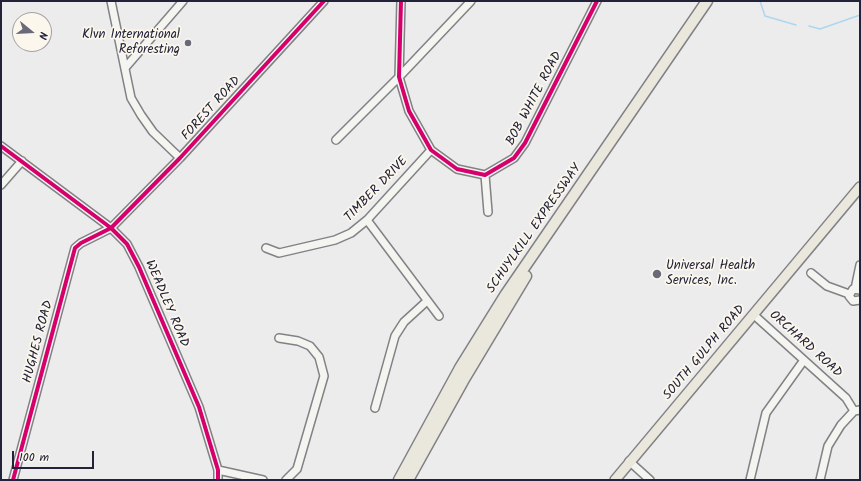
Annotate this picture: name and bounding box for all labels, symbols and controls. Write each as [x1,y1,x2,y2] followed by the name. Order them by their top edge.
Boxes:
[12,12,52,52] north arrow
[82,28,180,59] place label: Klvn International Reforesting
[33,29,52,41] text: N
[183,38,193,48] marker: Klvn International Reforesting
[504,49,566,149] street label: BOB WHITE ROAD
[179,74,245,144] street label: FOREST ROAD
[342,154,412,226] street label: TIMBER DRIVE
[484,161,586,297] street label: SCHUYLKILL EXPRESSWAY
[141,258,191,350] street label: WEADLEY ROAD
[666,259,755,290] place label: Universal Health Services, Inc.
[651,268,663,280] marker: Universal Health Services, Inc.
[21,299,57,385] street label: HUGHES ROAD
[661,302,749,404] street label: SOUTH GULPH ROAD
[765,308,845,382] street label: ORCHARD ROAD
[14,443,96,469] scale bar
[19,448,49,467] text: 100 m

